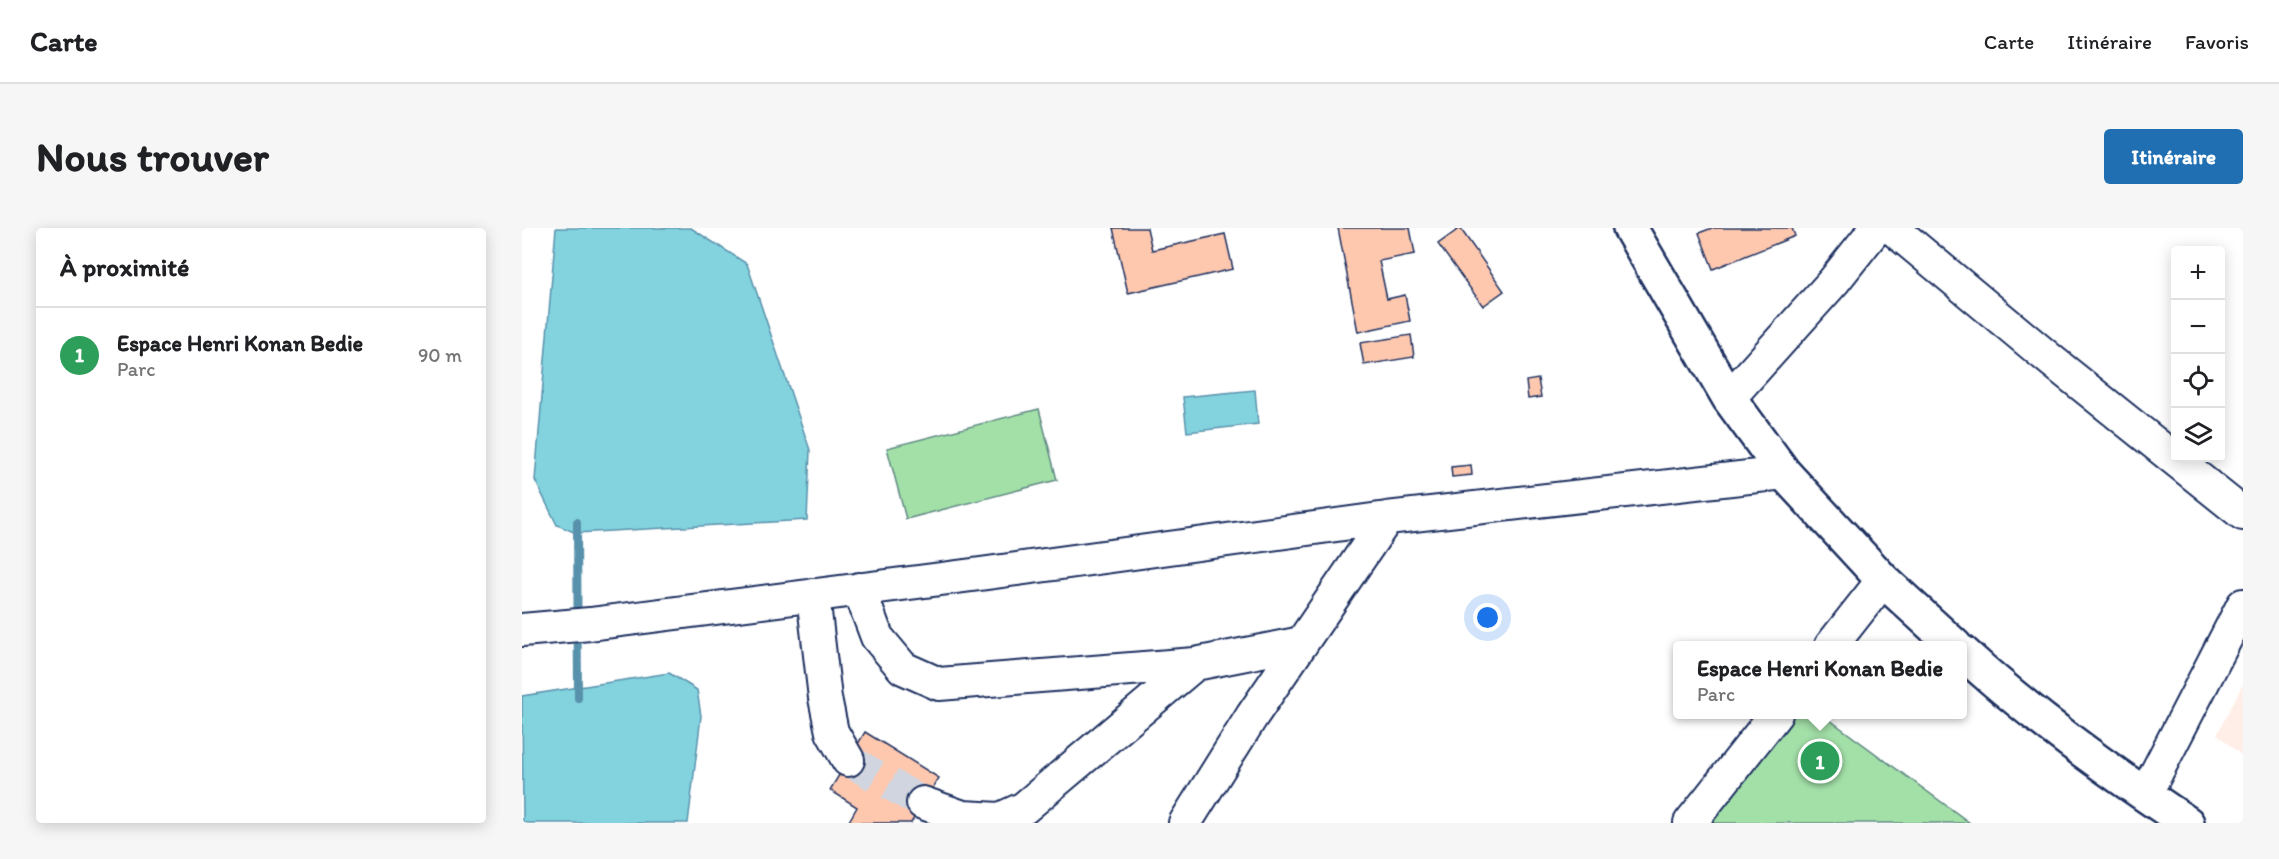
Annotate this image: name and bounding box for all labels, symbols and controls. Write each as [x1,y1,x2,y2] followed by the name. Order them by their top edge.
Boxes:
[30,24,97,58] text: Carte
[1984,29,2034,54] text: Carte
[2067,29,2152,54] text: Itinéraire
[2185,29,2249,54] text: Favoris
[2104,129,2243,184] button: Itinéraire
[36,131,269,182] text: Nous trouver
[2171,246,2225,462] map controls
[2171,246,2225,300] button: +
[60,251,189,283] text: À proximité
[2171,300,2225,354] button: −
[117,330,363,357] text: Espace Henri Konan Bedie
[75,343,84,367] text: 1
[418,343,462,367] text: 90 m
[2171,354,2225,408] button: locate
[117,357,155,381] text: Parc
[2171,408,2225,462] button: layers
[1473,603,1502,632] your location
[1673,641,1967,719] popup
[1697,655,1943,682] text: Espace Henri Konan Bedie
[1697,682,1735,706] text: Parc
[1800,738,1840,784] pin: 1

